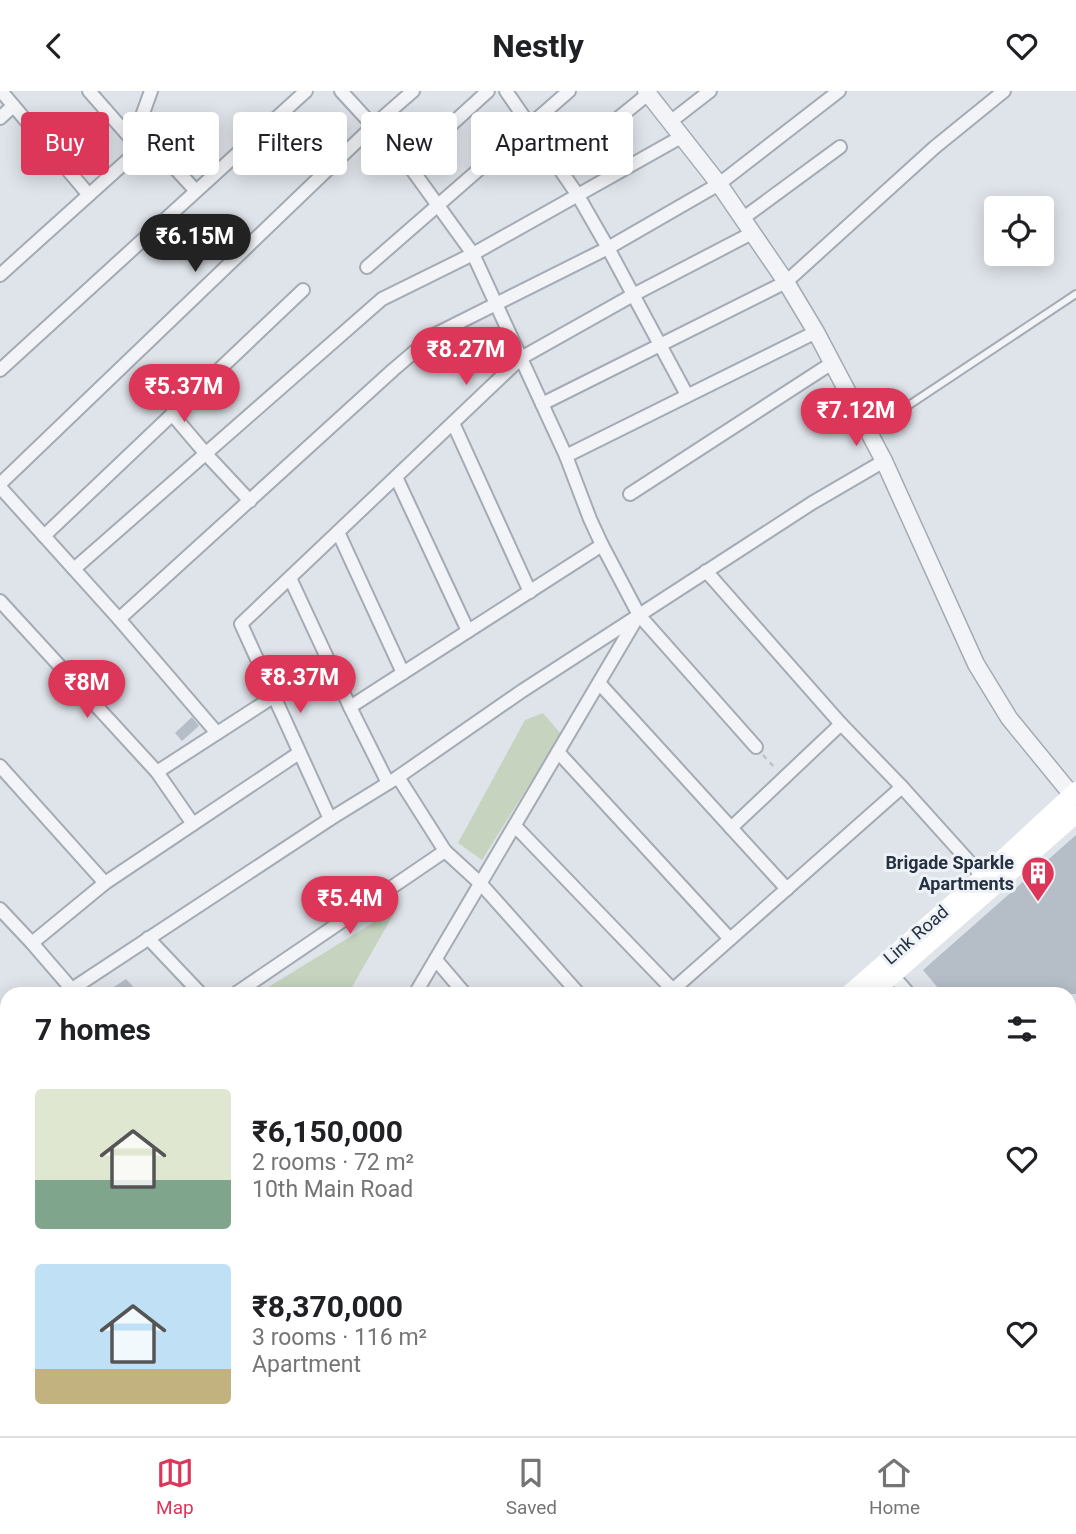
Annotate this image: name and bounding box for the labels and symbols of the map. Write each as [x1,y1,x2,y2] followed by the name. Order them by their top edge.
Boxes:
[138,215,252,274] pin: ₹6.15M
[409,327,523,387] pin: ₹8.27M
[127,365,241,424] pin: ₹5.37M
[799,389,913,448] pin: ₹7.12M
[243,655,357,715] pin: ₹8.37M
[53,661,121,720] pin: ₹8M
[885,852,1014,894] place label: Brigade Sparkle Apartments
[1019,854,1057,903] building icon: Brigade Sparkle Apartments
[301,877,399,936] pin: ₹5.4M
[879,901,952,968] street label: Link Road

